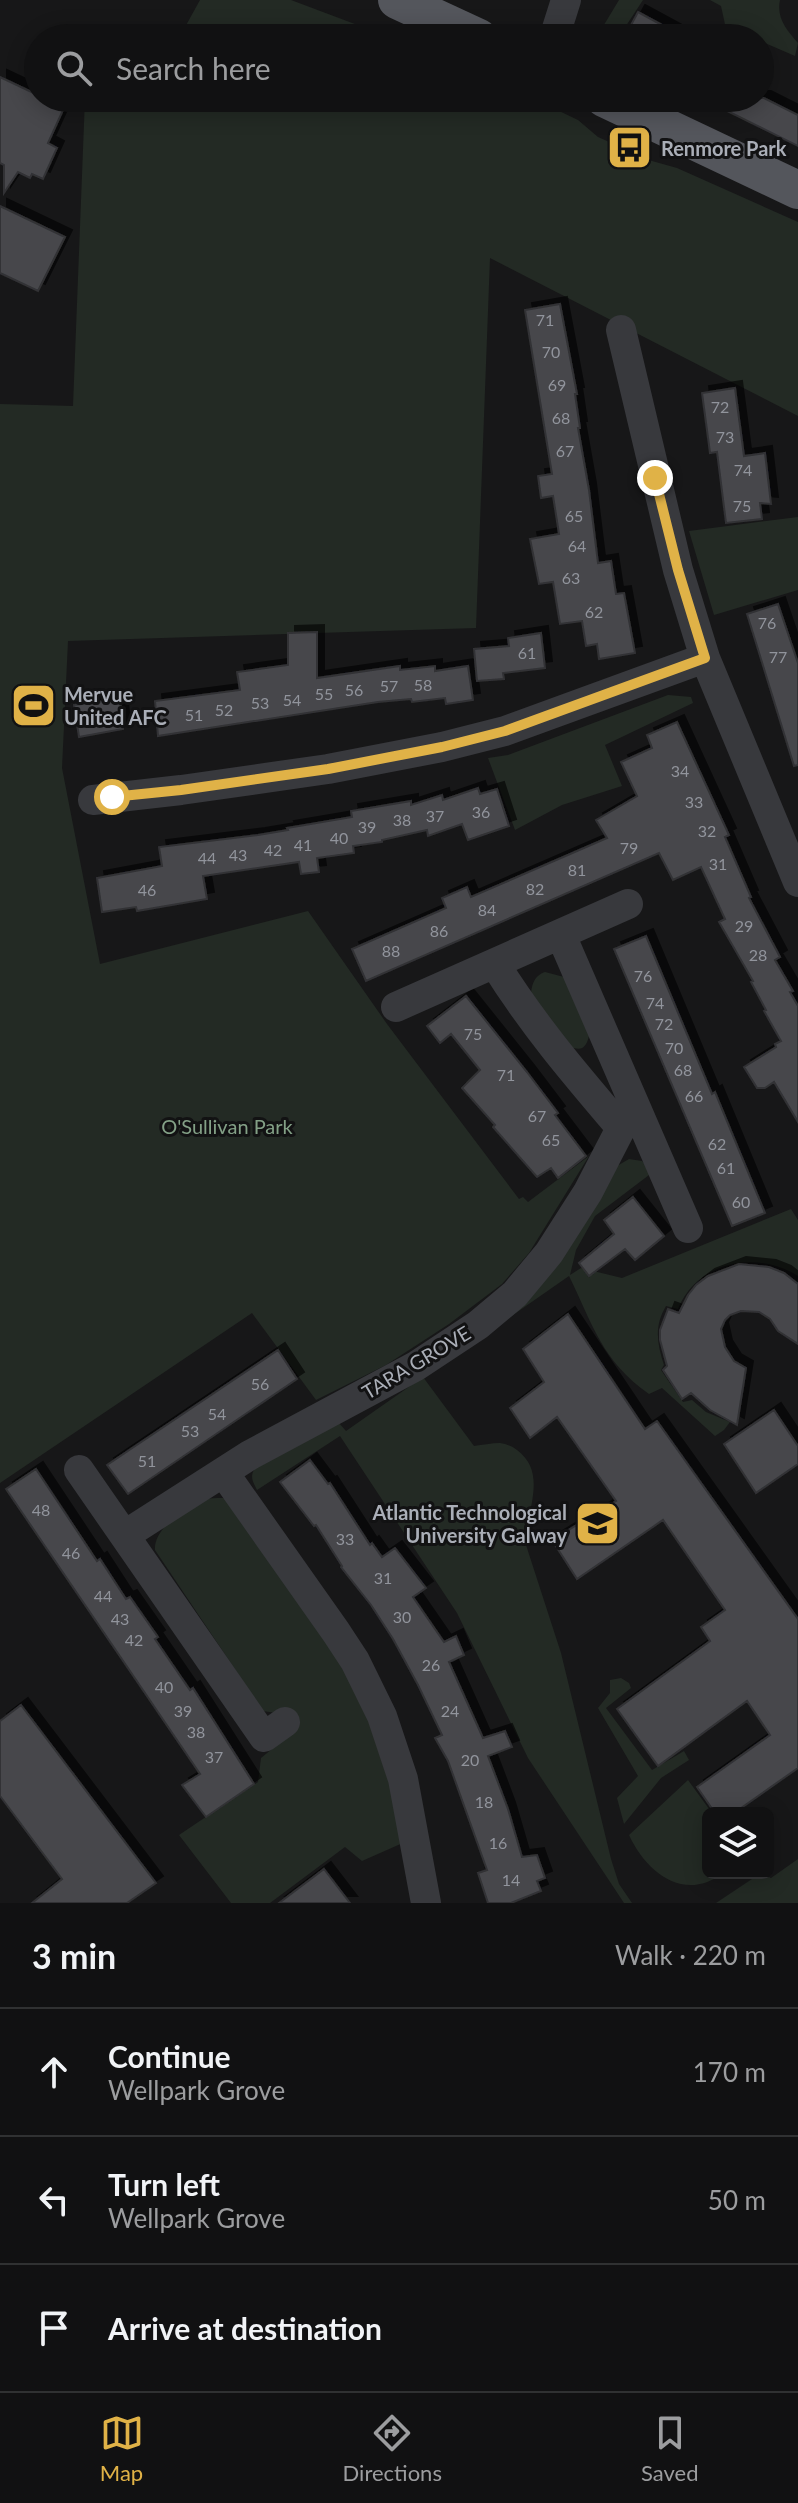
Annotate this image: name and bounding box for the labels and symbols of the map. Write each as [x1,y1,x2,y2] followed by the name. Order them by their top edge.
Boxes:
[606,124,654,172] bus stop icon: Renmore Park
[661,136,787,160] place label: Renmore Park
[536,310,554,329] house number: 71
[542,342,560,361] house number: 70
[548,375,566,394] house number: 69
[711,397,729,416] house number: 72
[552,408,570,427] house number: 68
[716,427,734,446] house number: 73
[556,441,574,460] house number: 67
[637,460,673,496] route end
[734,460,752,479] house number: 74
[733,496,751,515] house number: 75
[565,506,583,525] house number: 65
[568,536,586,555] house number: 64
[562,568,580,587] house number: 63
[585,602,603,621] house number: 62
[758,613,776,632] house number: 76
[518,643,536,662] house number: 61
[769,647,787,666] house number: 77
[414,675,432,694] house number: 58
[380,676,398,695] house number: 57
[345,680,363,699] house number: 56
[9,681,57,729] sports icon: Mervue United AFC
[64,682,167,729] place label: Mervue United AFC
[315,684,333,703] house number: 55
[283,690,301,709] house number: 54
[251,693,269,712] house number: 53
[215,700,233,719] house number: 52
[185,705,203,724] house number: 51
[671,761,689,780] house number: 34
[94,779,130,815] route start
[685,792,703,811] house number: 33
[472,802,490,821] house number: 36
[426,806,444,825] house number: 37
[393,810,411,829] house number: 38
[358,817,376,836] house number: 39
[698,821,716,840] house number: 32
[330,828,348,847] house number: 40
[294,835,312,854] house number: 41
[620,838,638,857] house number: 79
[264,840,282,859] house number: 42
[229,845,247,864] house number: 43
[198,848,216,867] house number: 44
[709,854,727,873] house number: 31
[568,860,586,879] house number: 81
[526,879,544,898] house number: 82
[138,880,156,899] house number: 46
[478,900,496,919] house number: 84
[735,916,753,935] house number: 29
[430,921,448,940] house number: 86
[382,941,400,960] house number: 88
[749,945,767,964] house number: 28
[634,966,652,985] house number: 76
[646,993,664,1012] house number: 74
[655,1014,673,1033] house number: 72
[464,1024,482,1043] house number: 75
[665,1038,683,1057] house number: 70
[674,1060,692,1079] house number: 68
[497,1065,515,1084] house number: 71
[685,1086,703,1105] house number: 66
[528,1106,546,1125] house number: 67
[161,1114,294,1138] park label: O'Sullivan Park
[542,1130,560,1149] house number: 65
[708,1134,726,1153] house number: 62
[717,1158,735,1177] house number: 61
[732,1192,750,1211] house number: 60
[357,1320,475,1404] street label: TARA GROVE
[251,1374,269,1393] house number: 56
[208,1404,226,1423] house number: 54
[181,1421,199,1440] house number: 53
[138,1451,156,1470] house number: 51
[32,1500,50,1519] house number: 48
[372,1500,567,1547] place label: Atlantic Technological University Galway
[574,1500,622,1548] school or university icon: Atlantic Technological University Galway
[336,1529,354,1548] house number: 33
[62,1543,80,1562] house number: 46
[374,1568,392,1587] house number: 31
[94,1586,112,1605] house number: 44
[393,1607,411,1626] house number: 30
[111,1609,129,1628] house number: 43
[125,1630,143,1649] house number: 42
[422,1655,440,1674] house number: 26
[155,1677,173,1696] house number: 40
[174,1701,192,1720] house number: 39
[441,1701,459,1720] house number: 24
[187,1722,205,1741] house number: 38
[205,1747,223,1766] house number: 37
[461,1750,479,1769] house number: 20
[475,1792,493,1811] house number: 18
[489,1833,507,1852] house number: 16
[502,1870,520,1889] house number: 14

